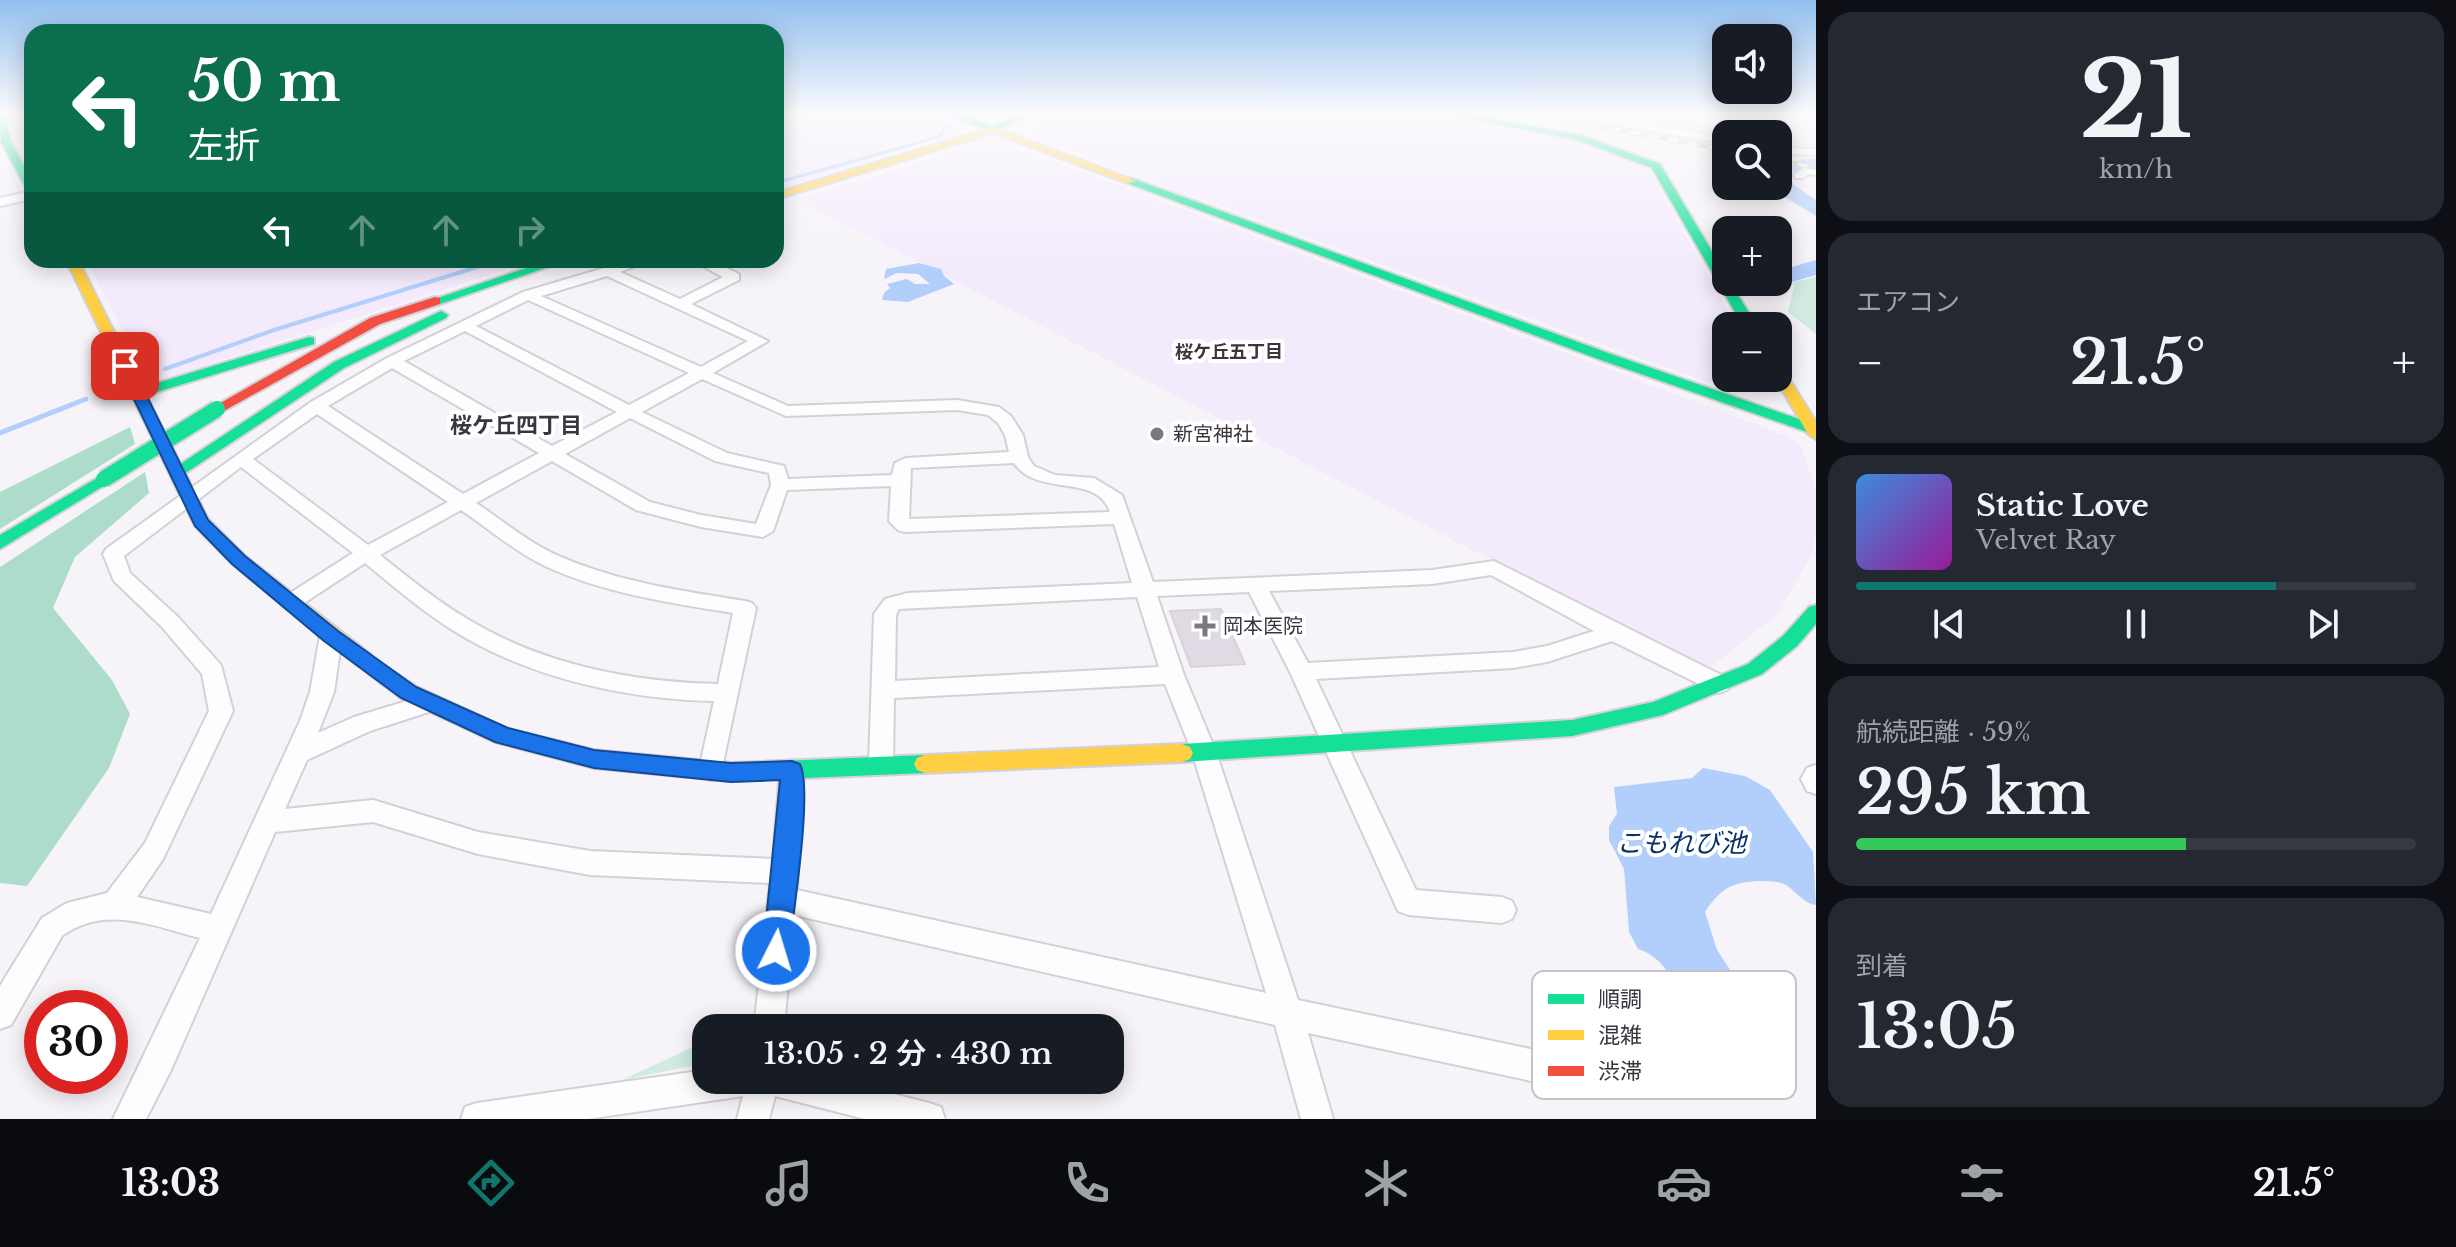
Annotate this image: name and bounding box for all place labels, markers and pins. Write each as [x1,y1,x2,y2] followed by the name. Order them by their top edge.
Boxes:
[91,332,159,400] pin
[1173,422,1253,446] place label: 新宮神社
[1148,425,1166,443] marker: 新宮神社
[1223,614,1303,638] place label: 岡本医院
[1194,615,1216,637] marker: 岡本医院

